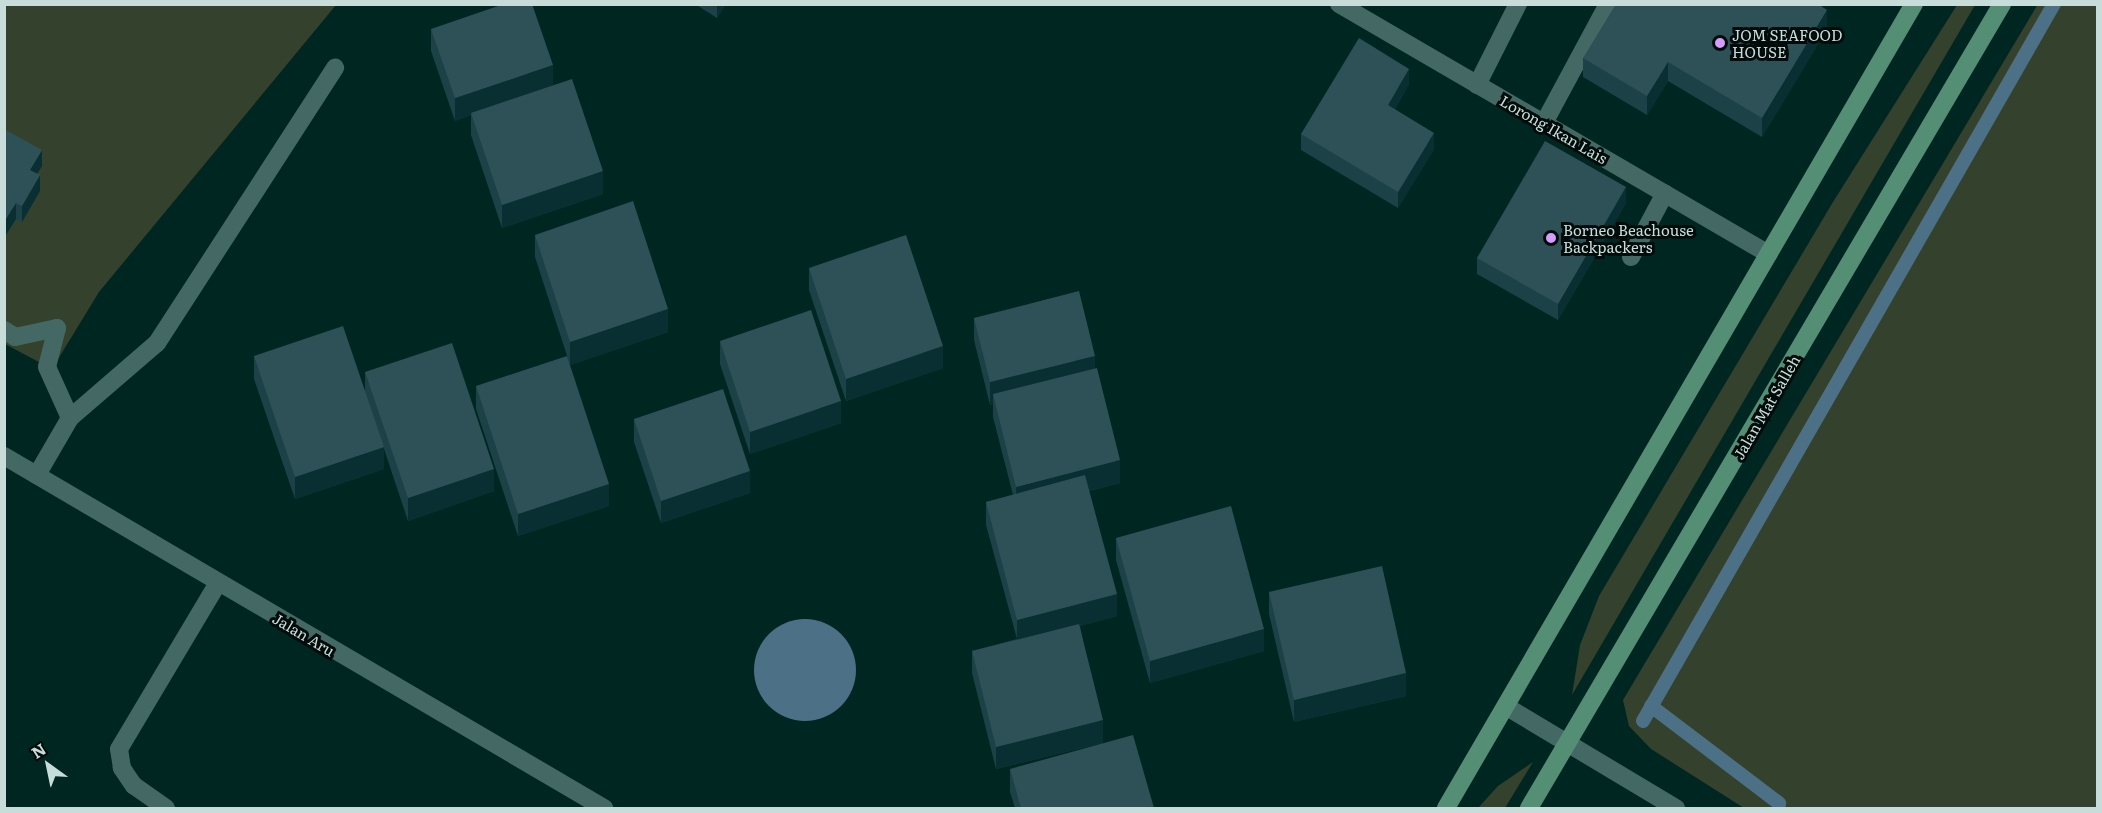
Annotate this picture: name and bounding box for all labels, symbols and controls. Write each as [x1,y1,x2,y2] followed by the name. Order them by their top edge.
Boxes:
[1732,25,1842,60] place label: JOM SEAFOOD HOUSE
[1713,36,1727,50] marker: JOM SEAFOOD HOUSE
[1497,91,1611,167] street label: Lorong Ikan Lais
[1563,220,1694,255] place label: Borneo Beachouse Backpackers
[1544,231,1558,245] marker: Borneo Beachouse Backpackers
[1729,352,1803,462] street label: Jalan Mat Salleh
[270,609,338,659] street label: Jalan Aru
[18,735,78,795] north arrow
[26,736,50,764] text: N

